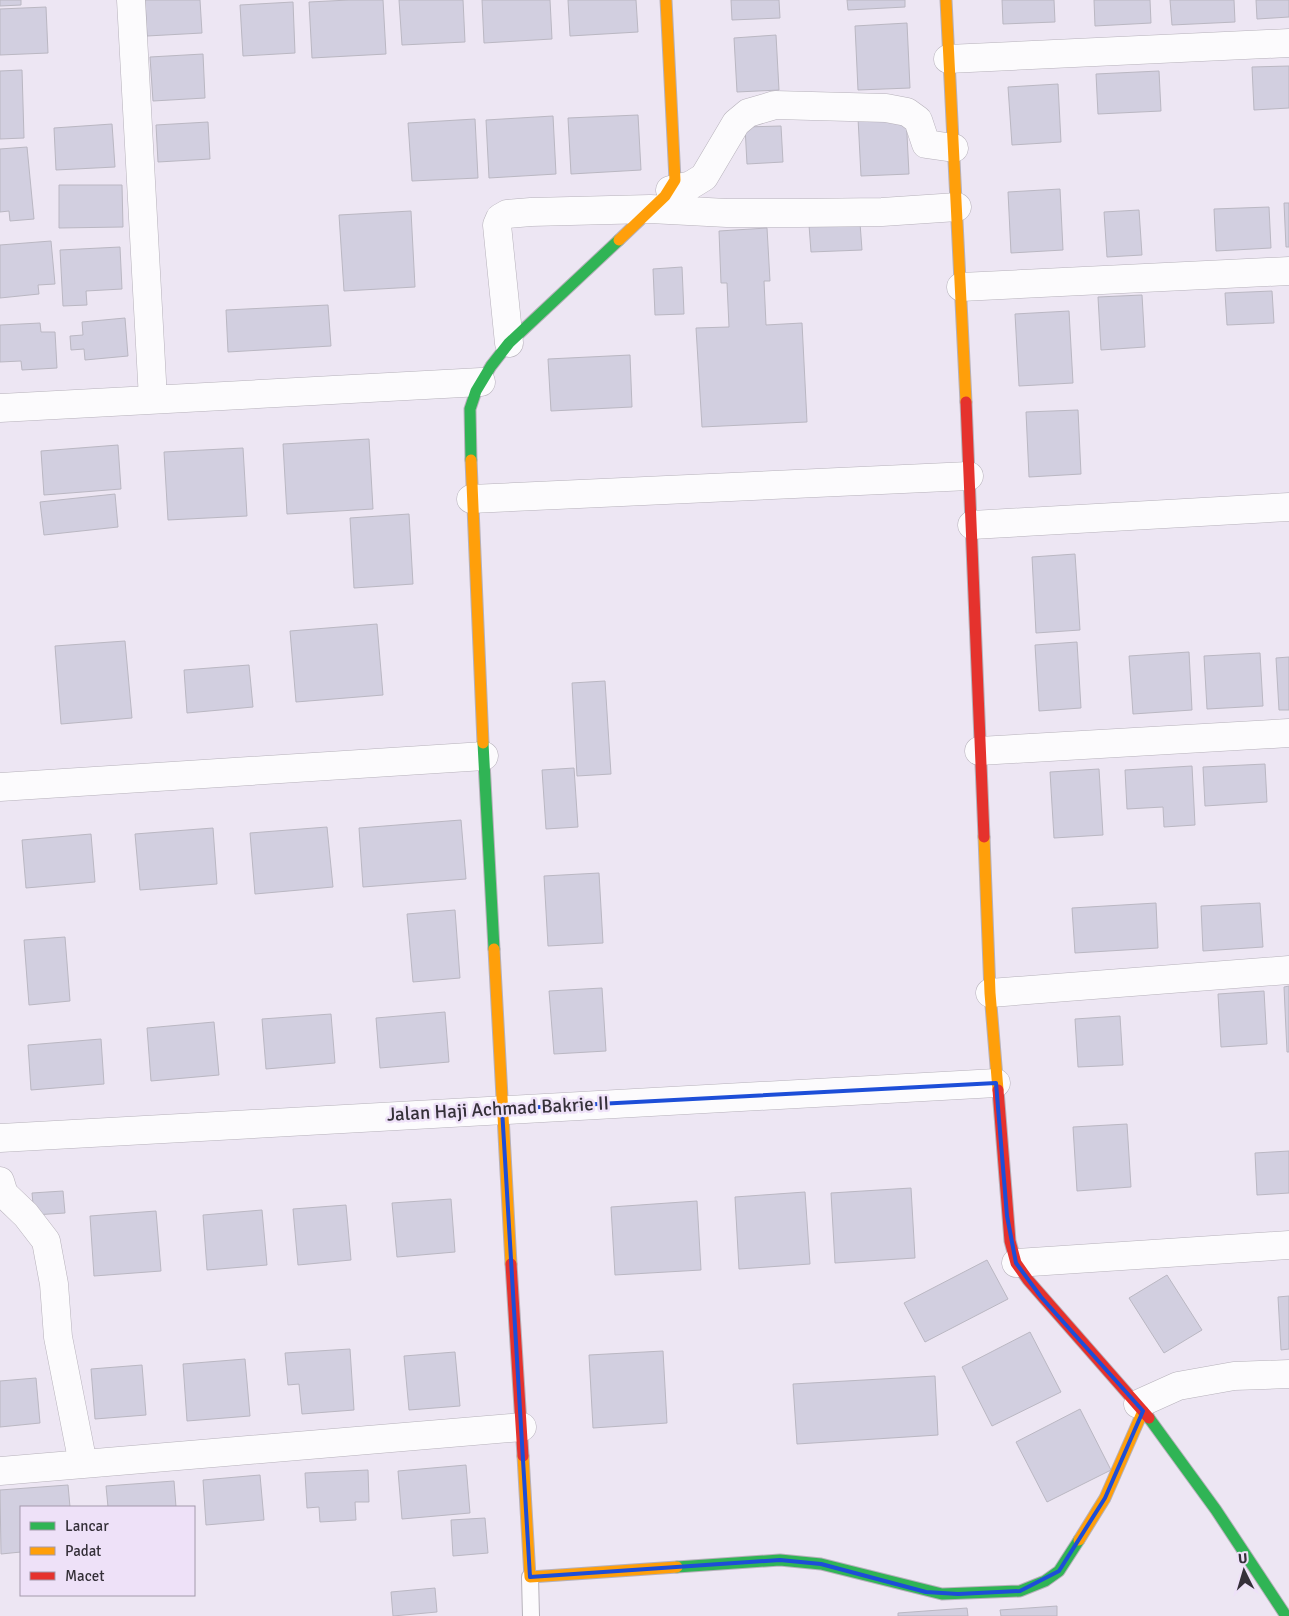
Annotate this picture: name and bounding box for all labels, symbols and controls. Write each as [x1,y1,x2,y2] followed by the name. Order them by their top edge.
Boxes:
[386,1091,610,1127] street label: Jalan Haji Achmad Bakrie II
[20,1506,195,1596] legend
[65,1517,109,1535] text: Lancar
[65,1542,101,1560] text: Padat
[1219,1546,1269,1596] north arrow
[1237,1550,1248,1567] text: U
[65,1567,104,1585] text: Macet

